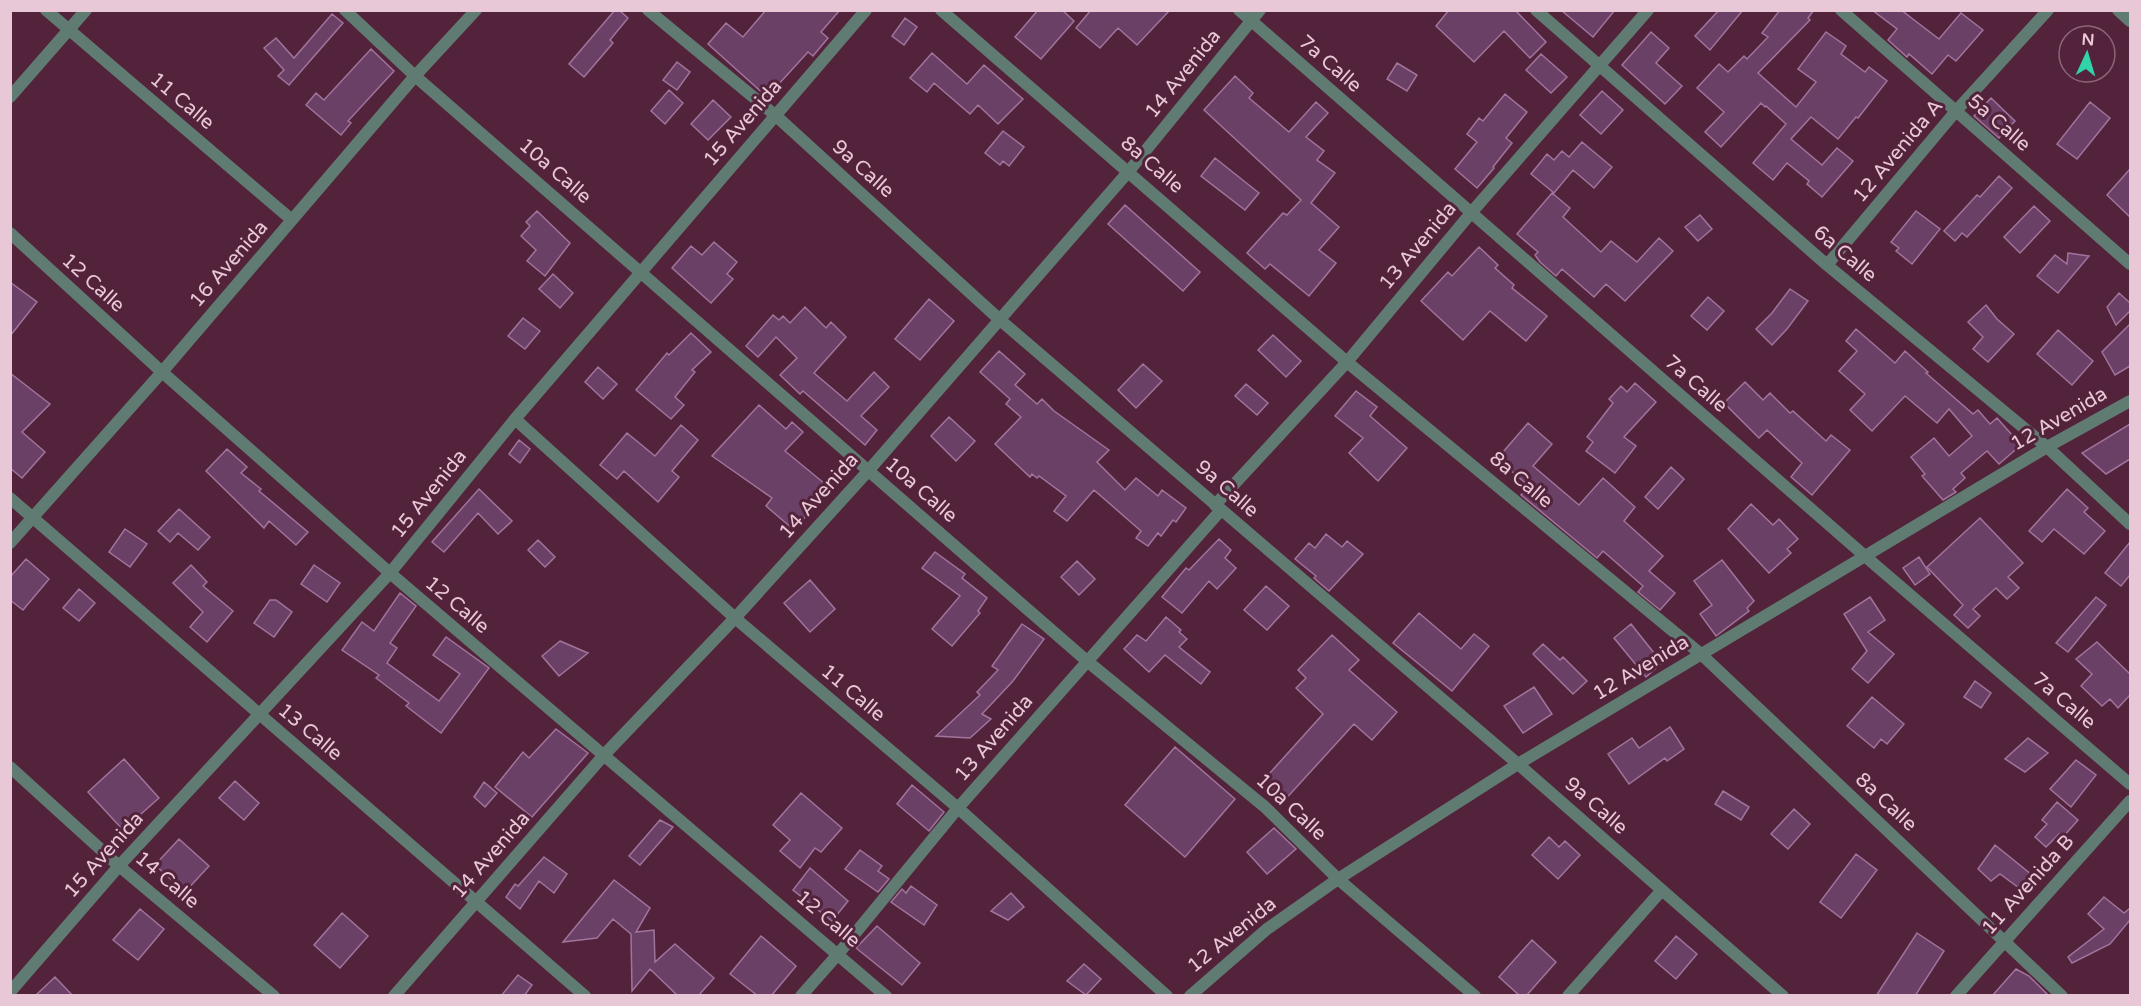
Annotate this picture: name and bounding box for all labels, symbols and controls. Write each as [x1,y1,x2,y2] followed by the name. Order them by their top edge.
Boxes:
[2057,24,2117,84] north arrow
[1140,25,1226,123] street label: 14 Avenida
[1294,30,1366,98] street label: 7a Calle
[2081,30,2095,50] text: N
[145,67,219,135] street label: 11 Calle
[699,75,787,171] street label: 15 Avenida
[1963,89,2035,157] street label: 5a Calle
[1848,94,1948,208] street label: 12 Avenida A
[1116,131,1188,199] street label: 8a Calle
[514,133,596,209] street label: 10a Calle
[827,135,899,203] street label: 9a Calle
[1374,197,1462,295] street label: 13 Avenida
[185,216,273,312] street label: 16 Avenida
[1808,221,1882,287] street label: 6a Calle
[56,248,130,318] street label: 12 Calle
[1660,350,1732,418] street label: 7a Calle
[2007,382,2111,456] street label: 12 Avenida
[386,445,472,543] street label: 15 Avenida
[1484,447,1558,513] street label: 8a Calle
[774,448,864,544] street label: 14 Avenida
[880,452,962,528] street label: 10a Calle
[1191,455,1263,523] street label: 9a Calle
[420,571,494,639] street label: 12 Calle
[1589,630,1693,706] street label: 12 Avenida
[816,659,890,727] street label: 11 Calle
[2027,668,2101,734] street label: 7a Calle
[950,690,1038,786] street label: 13 Avenida
[273,698,347,766] street label: 13 Calle
[1251,768,1331,846] street label: 10a Calle
[1850,768,1922,836] street label: 8a Calle
[1560,772,1632,840] street label: 9a Calle
[59,807,149,903] street label: 15 Avenida
[447,807,535,903] street label: 14 Avenida
[1977,830,2079,940] street label: 11 Avenida B
[130,846,204,914] street label: 14 Calle
[791,885,865,953] street label: 12 Calle
[1183,892,1281,978] street label: 12 Avenida

